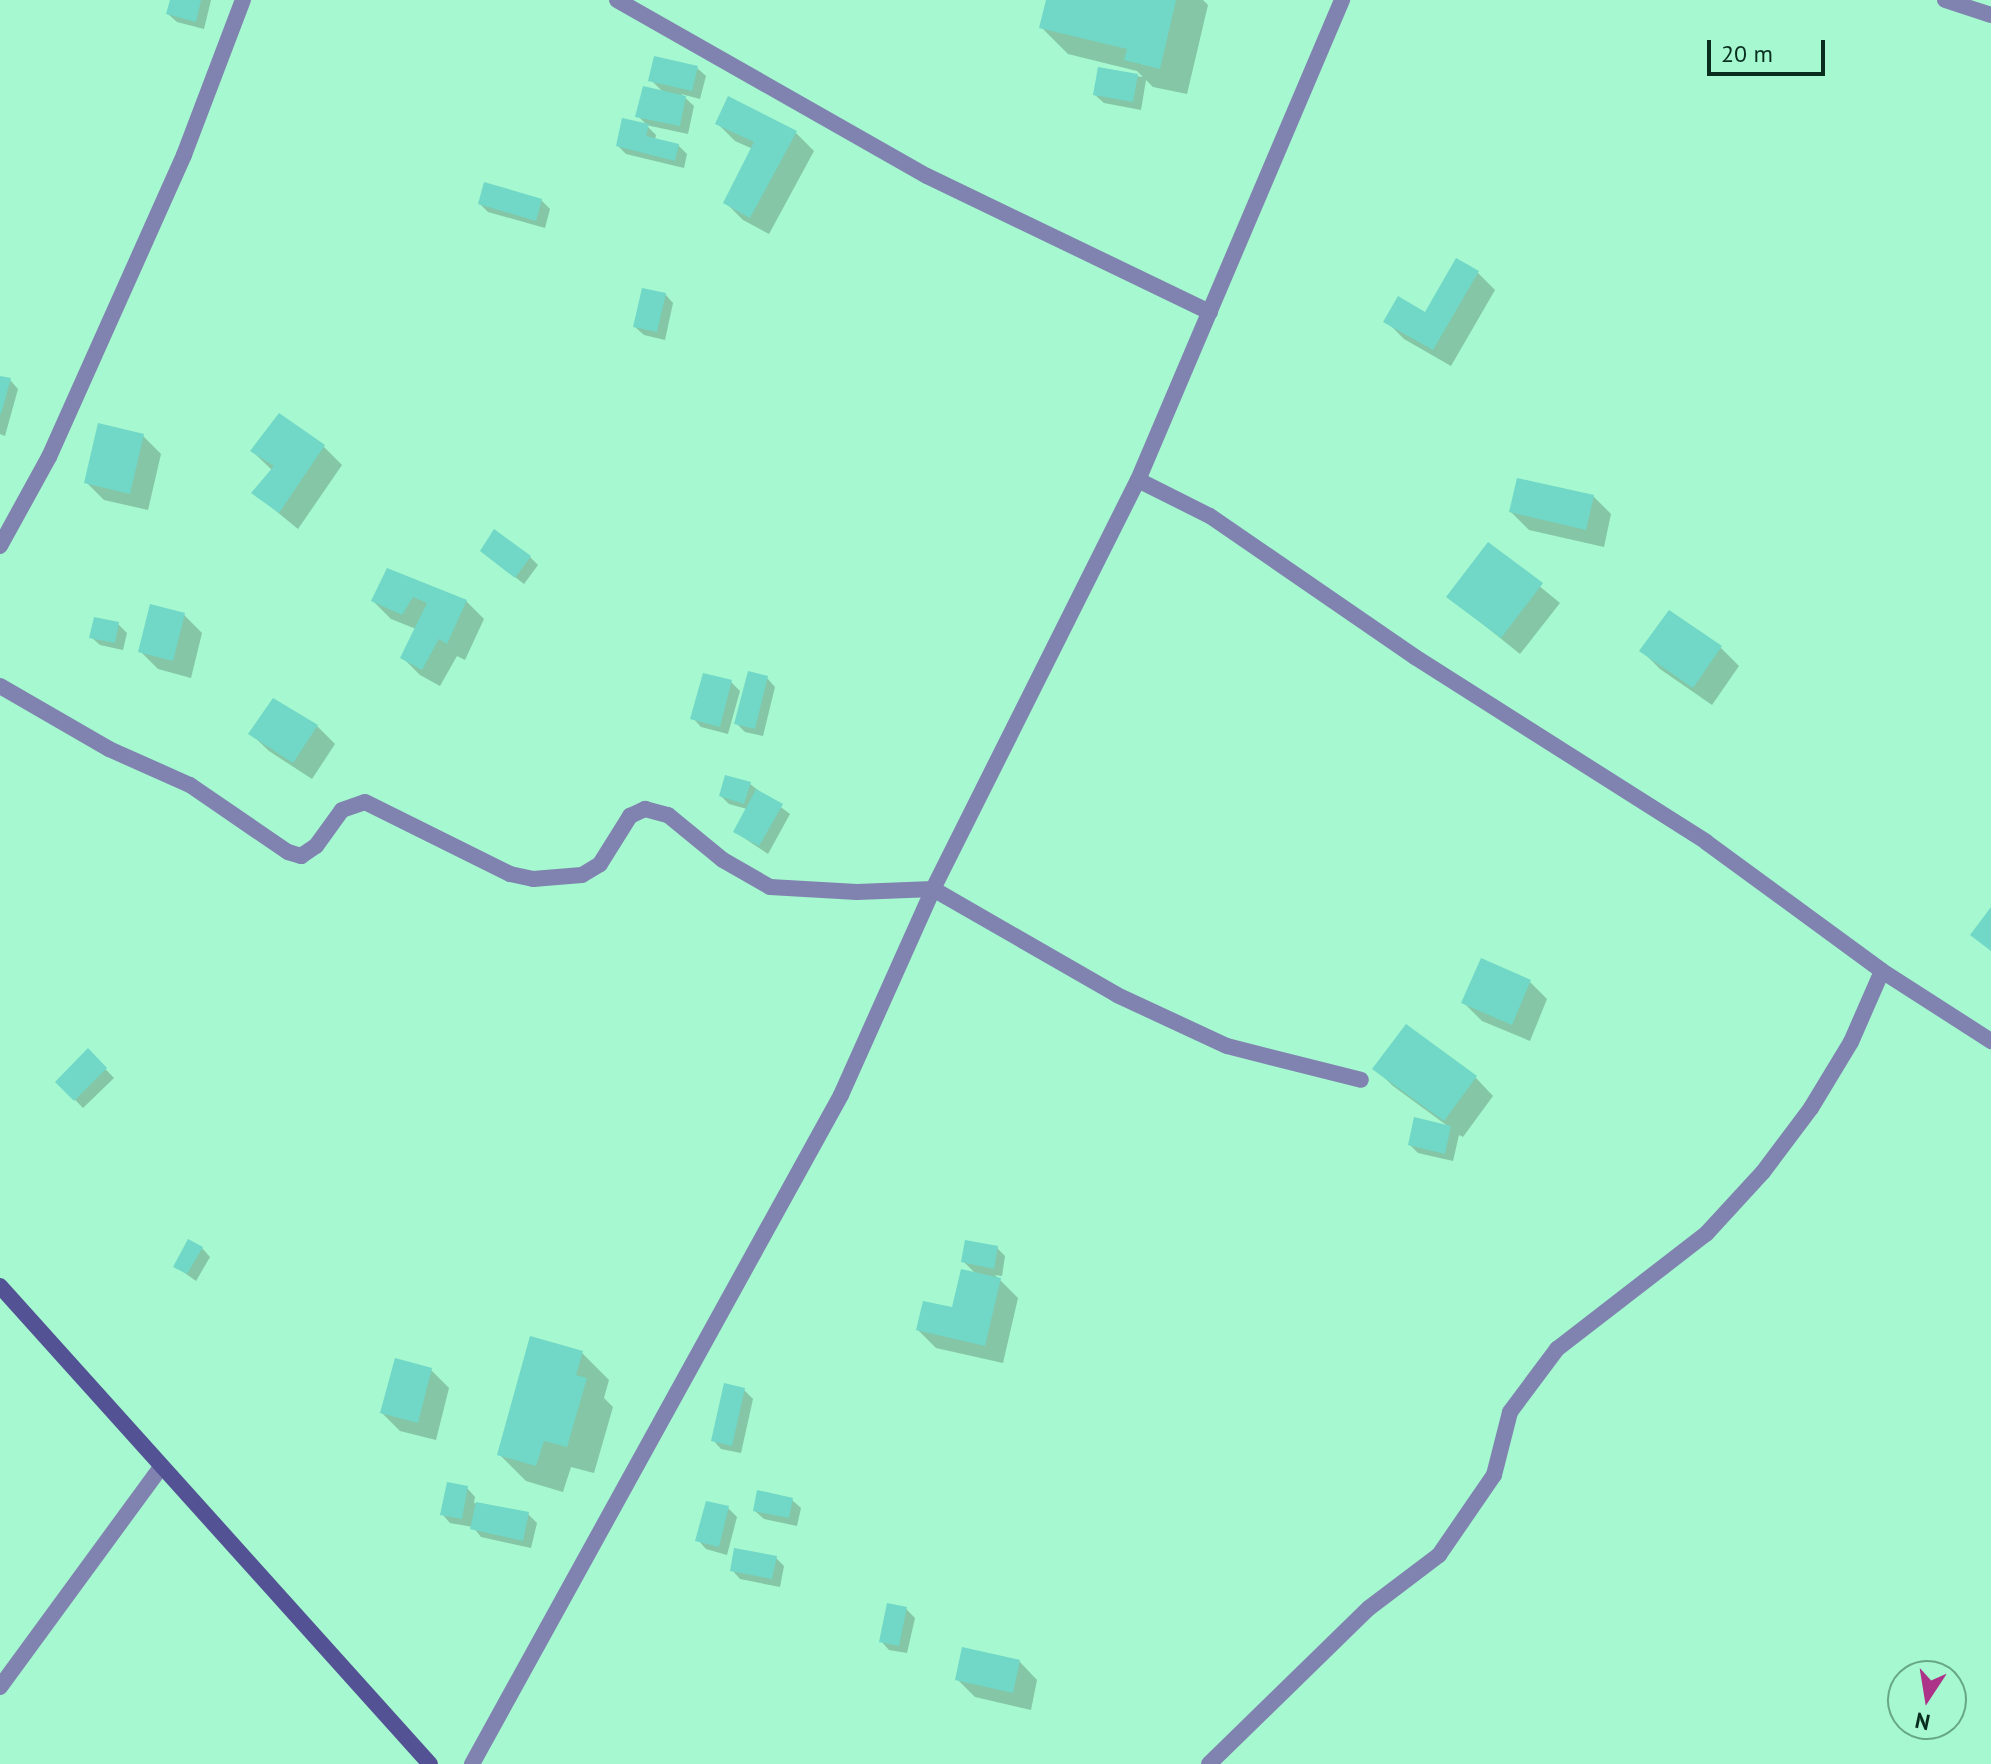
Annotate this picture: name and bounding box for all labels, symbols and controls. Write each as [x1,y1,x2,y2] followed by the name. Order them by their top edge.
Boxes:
[1711,24,1829,74] scale bar
[1721,38,1773,69] text: 20 m
[1887,1660,1967,1740] north arrow
[1912,1706,1932,1737] text: N

